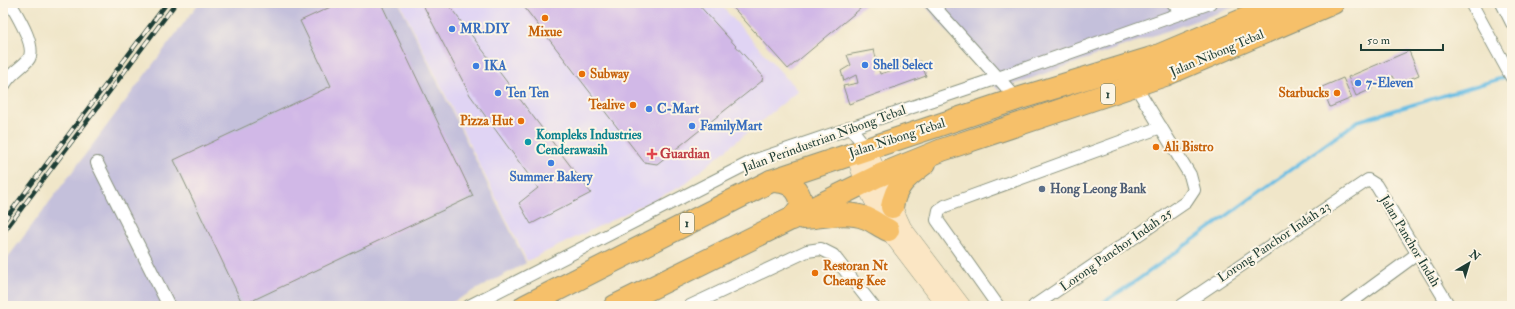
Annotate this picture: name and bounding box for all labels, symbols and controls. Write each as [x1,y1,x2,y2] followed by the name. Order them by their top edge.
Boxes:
[540,13,550,23] marker: Mixue
[459,21,510,37] place label: MR.DIY
[447,24,457,34] marker: MR.DIY
[527,24,563,40] place label: Mixue
[1167,26,1267,80] street label: Jalan Nibong Tebal
[1361,26,1443,52] scale bar
[1367,33,1391,48] text: 50 m
[873,57,934,73] place label: Shell Select
[484,58,507,74] place label: IKA
[860,60,870,70] marker: Shell Select
[471,61,481,71] marker: IKA
[590,66,630,83] place label: Subway
[577,69,587,79] marker: Subway
[1366,75,1413,91] place label: 7-Eleven
[1353,78,1363,88] marker: 7-Eleven
[1101,84,1115,104] road number: 1
[505,85,549,101] place label: Ten Ten
[1278,85,1330,101] place label: Starbucks
[493,88,503,98] marker: Ten Ten
[1332,88,1342,98] marker: Starbucks
[588,97,626,113] place label: Tealive
[628,100,638,110] marker: Tealive
[657,101,700,117] place label: C-Mart
[739,102,909,176] street label: Jalan Perindustrian Nibong Tebal
[644,104,654,114] marker: C-Mart
[460,113,514,129] place label: Pizza Hut
[846,115,948,161] street label: Jalan Nibong Tebal
[516,116,526,126] marker: Pizza Hut
[700,118,763,135] place label: FamilyMart
[687,121,697,131] marker: FamilyMart
[536,127,642,158] place label: Kompleks Industries Cenderawasih
[523,137,533,147] marker: Kompleks Industries Cenderawasih
[1163,139,1214,155] place label: Ali Bistro
[1151,142,1161,152] marker: Ali Bistro
[660,146,710,162] place label: Guardian
[647,149,657,159] marker: Guardian
[546,158,556,168] marker: Summer Bakery
[510,169,594,186] place label: Summer Bakery
[1050,181,1147,198] place label: Hong Leong Bank
[1037,184,1047,194] marker: Hong Leong Bank
[1376,191,1444,290] street label: Jalan Panchor Indah
[1215,198,1333,286] street label: Lorong Panchor Indah 23
[1057,205,1175,295] street label: Lorong Panchor Indah 25
[680,213,694,233] road number: 1
[1449,243,1489,283] north arrow
[1466,247,1484,264] text: N
[823,258,889,290] place label: Restoran Nt Cheang Kee
[810,268,820,278] marker: Restoran Nt Cheang Kee

